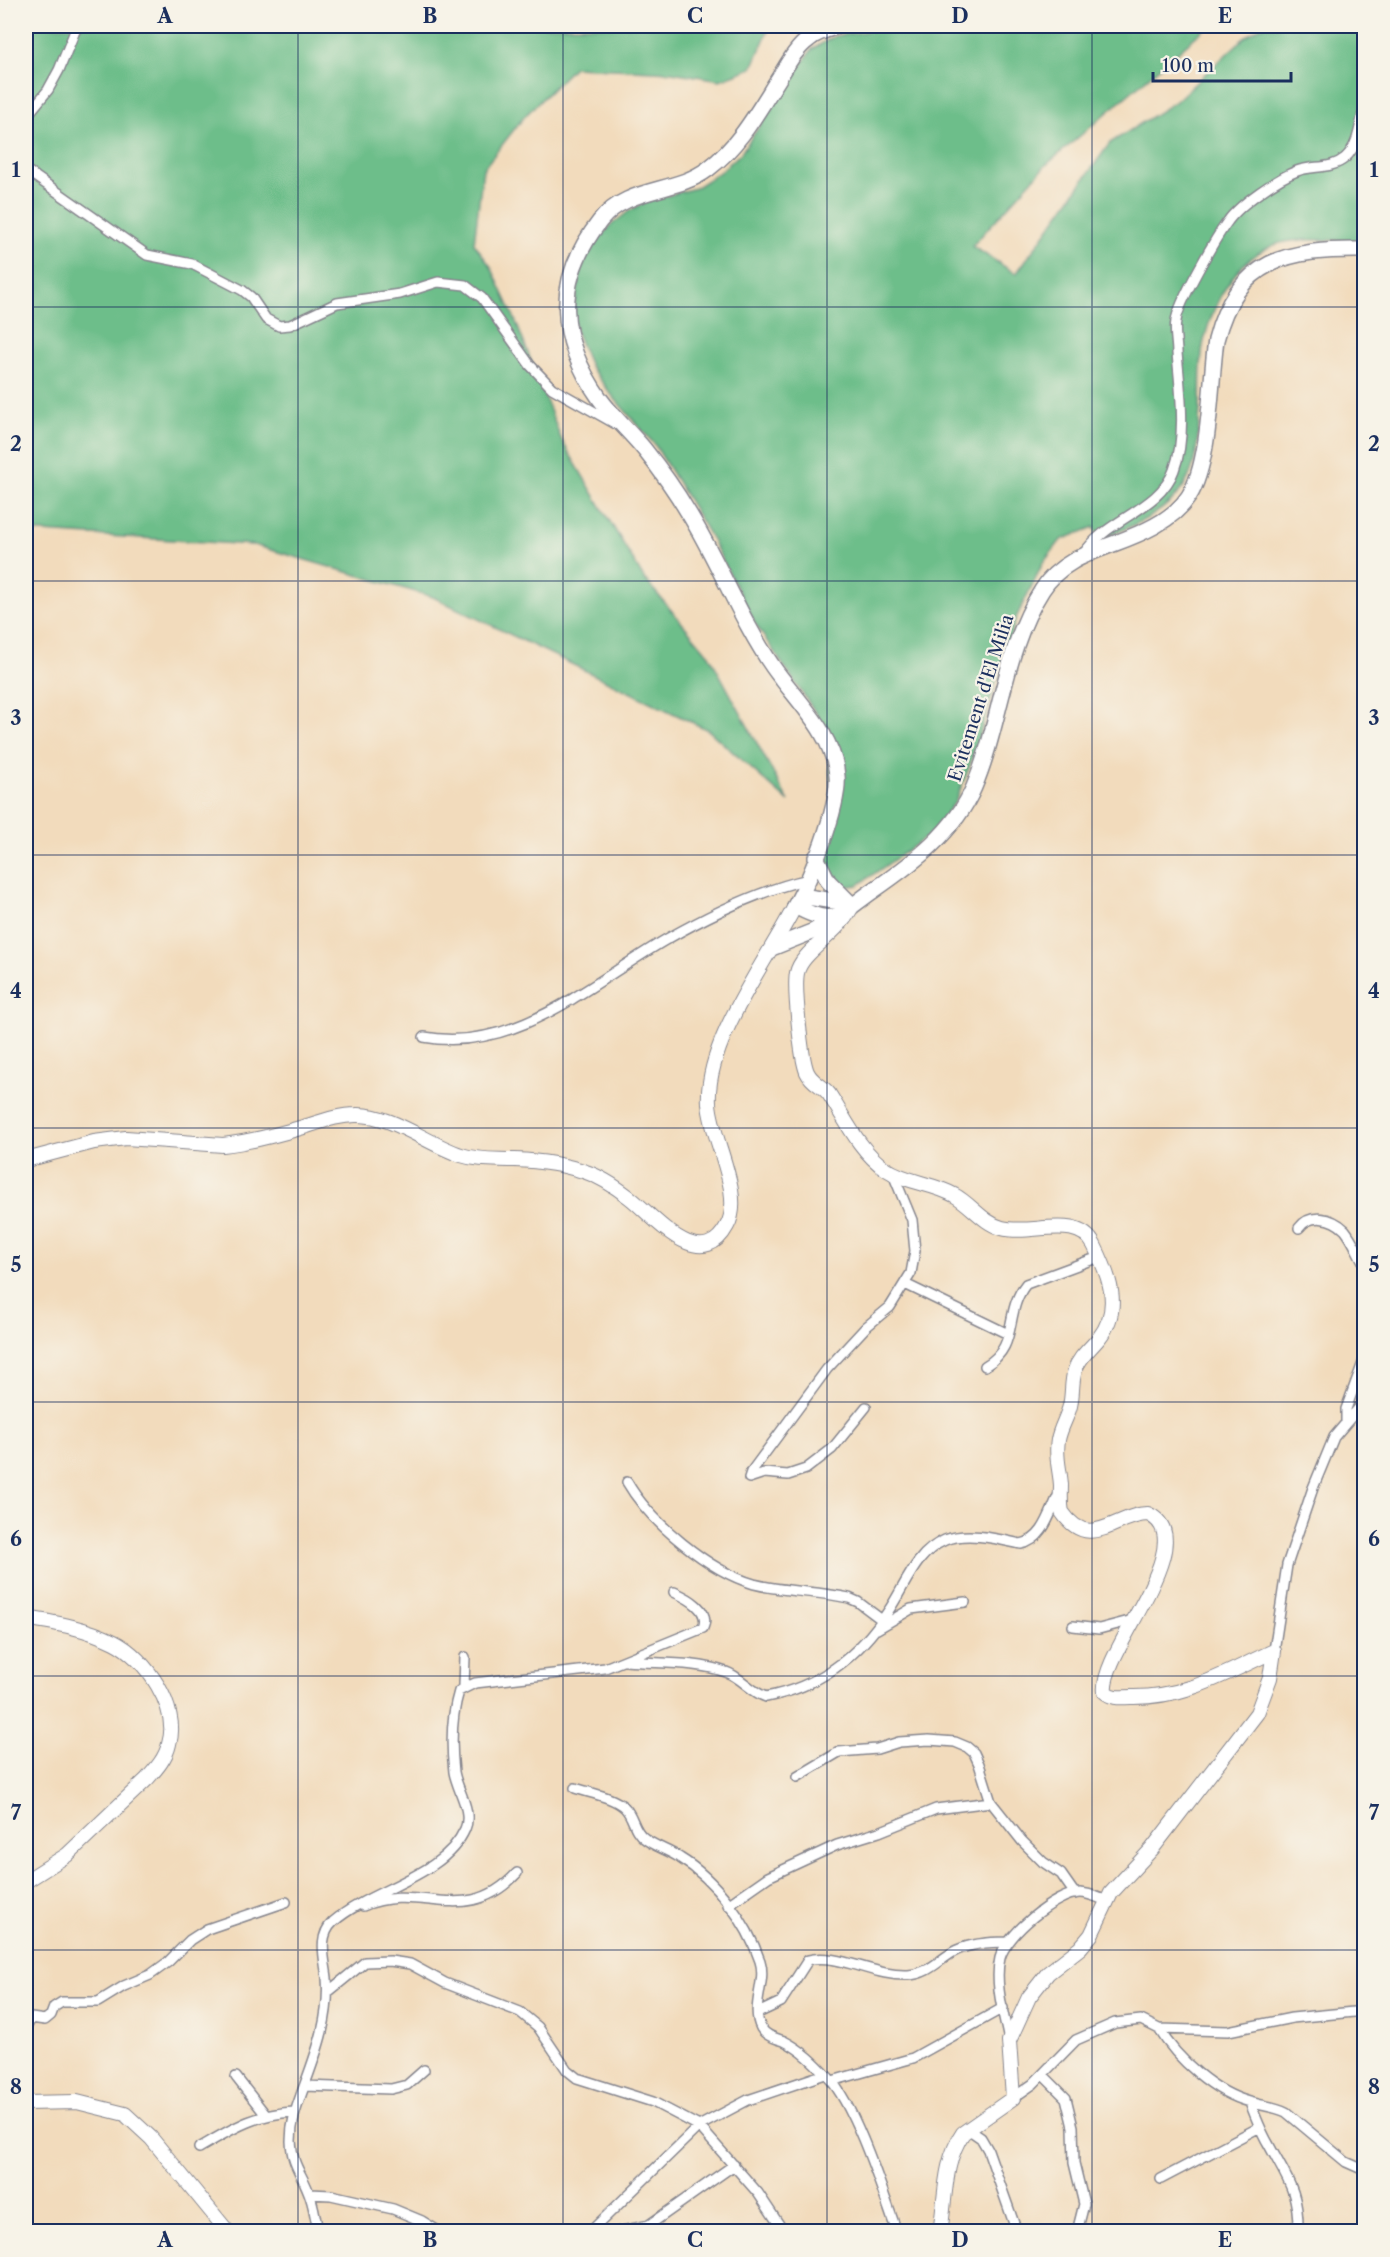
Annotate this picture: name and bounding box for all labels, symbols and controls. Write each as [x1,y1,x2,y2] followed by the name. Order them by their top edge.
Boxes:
[156,4,173,28] text: A
[423,4,438,28] text: B
[687,4,703,28] text: C
[951,4,969,28] text: D
[1218,4,1232,28] text: E
[1153,45,1291,83] scale bar
[1162,55,1214,77] text: 100 m
[12,158,21,182] text: 1
[1370,158,1379,182] text: 1
[10,432,22,456] text: 2
[1368,432,1380,456] text: 2
[944,611,1019,784] street label: Evitement d'El Milia
[10,706,22,730] text: 3
[1368,706,1380,730] text: 3
[10,979,22,1003] text: 4
[1368,979,1380,1003] text: 4
[10,1253,22,1277] text: 5
[1368,1253,1380,1277] text: 5
[10,1527,22,1551] text: 6
[1368,1527,1380,1551] text: 6
[11,1801,22,1825] text: 7
[1369,1801,1380,1825] text: 7
[10,2075,22,2099] text: 8
[1368,2075,1380,2099] text: 8
[156,2228,173,2252] text: A
[423,2228,438,2252] text: B
[687,2228,703,2252] text: C
[951,2228,969,2252] text: D
[1218,2228,1232,2252] text: E

